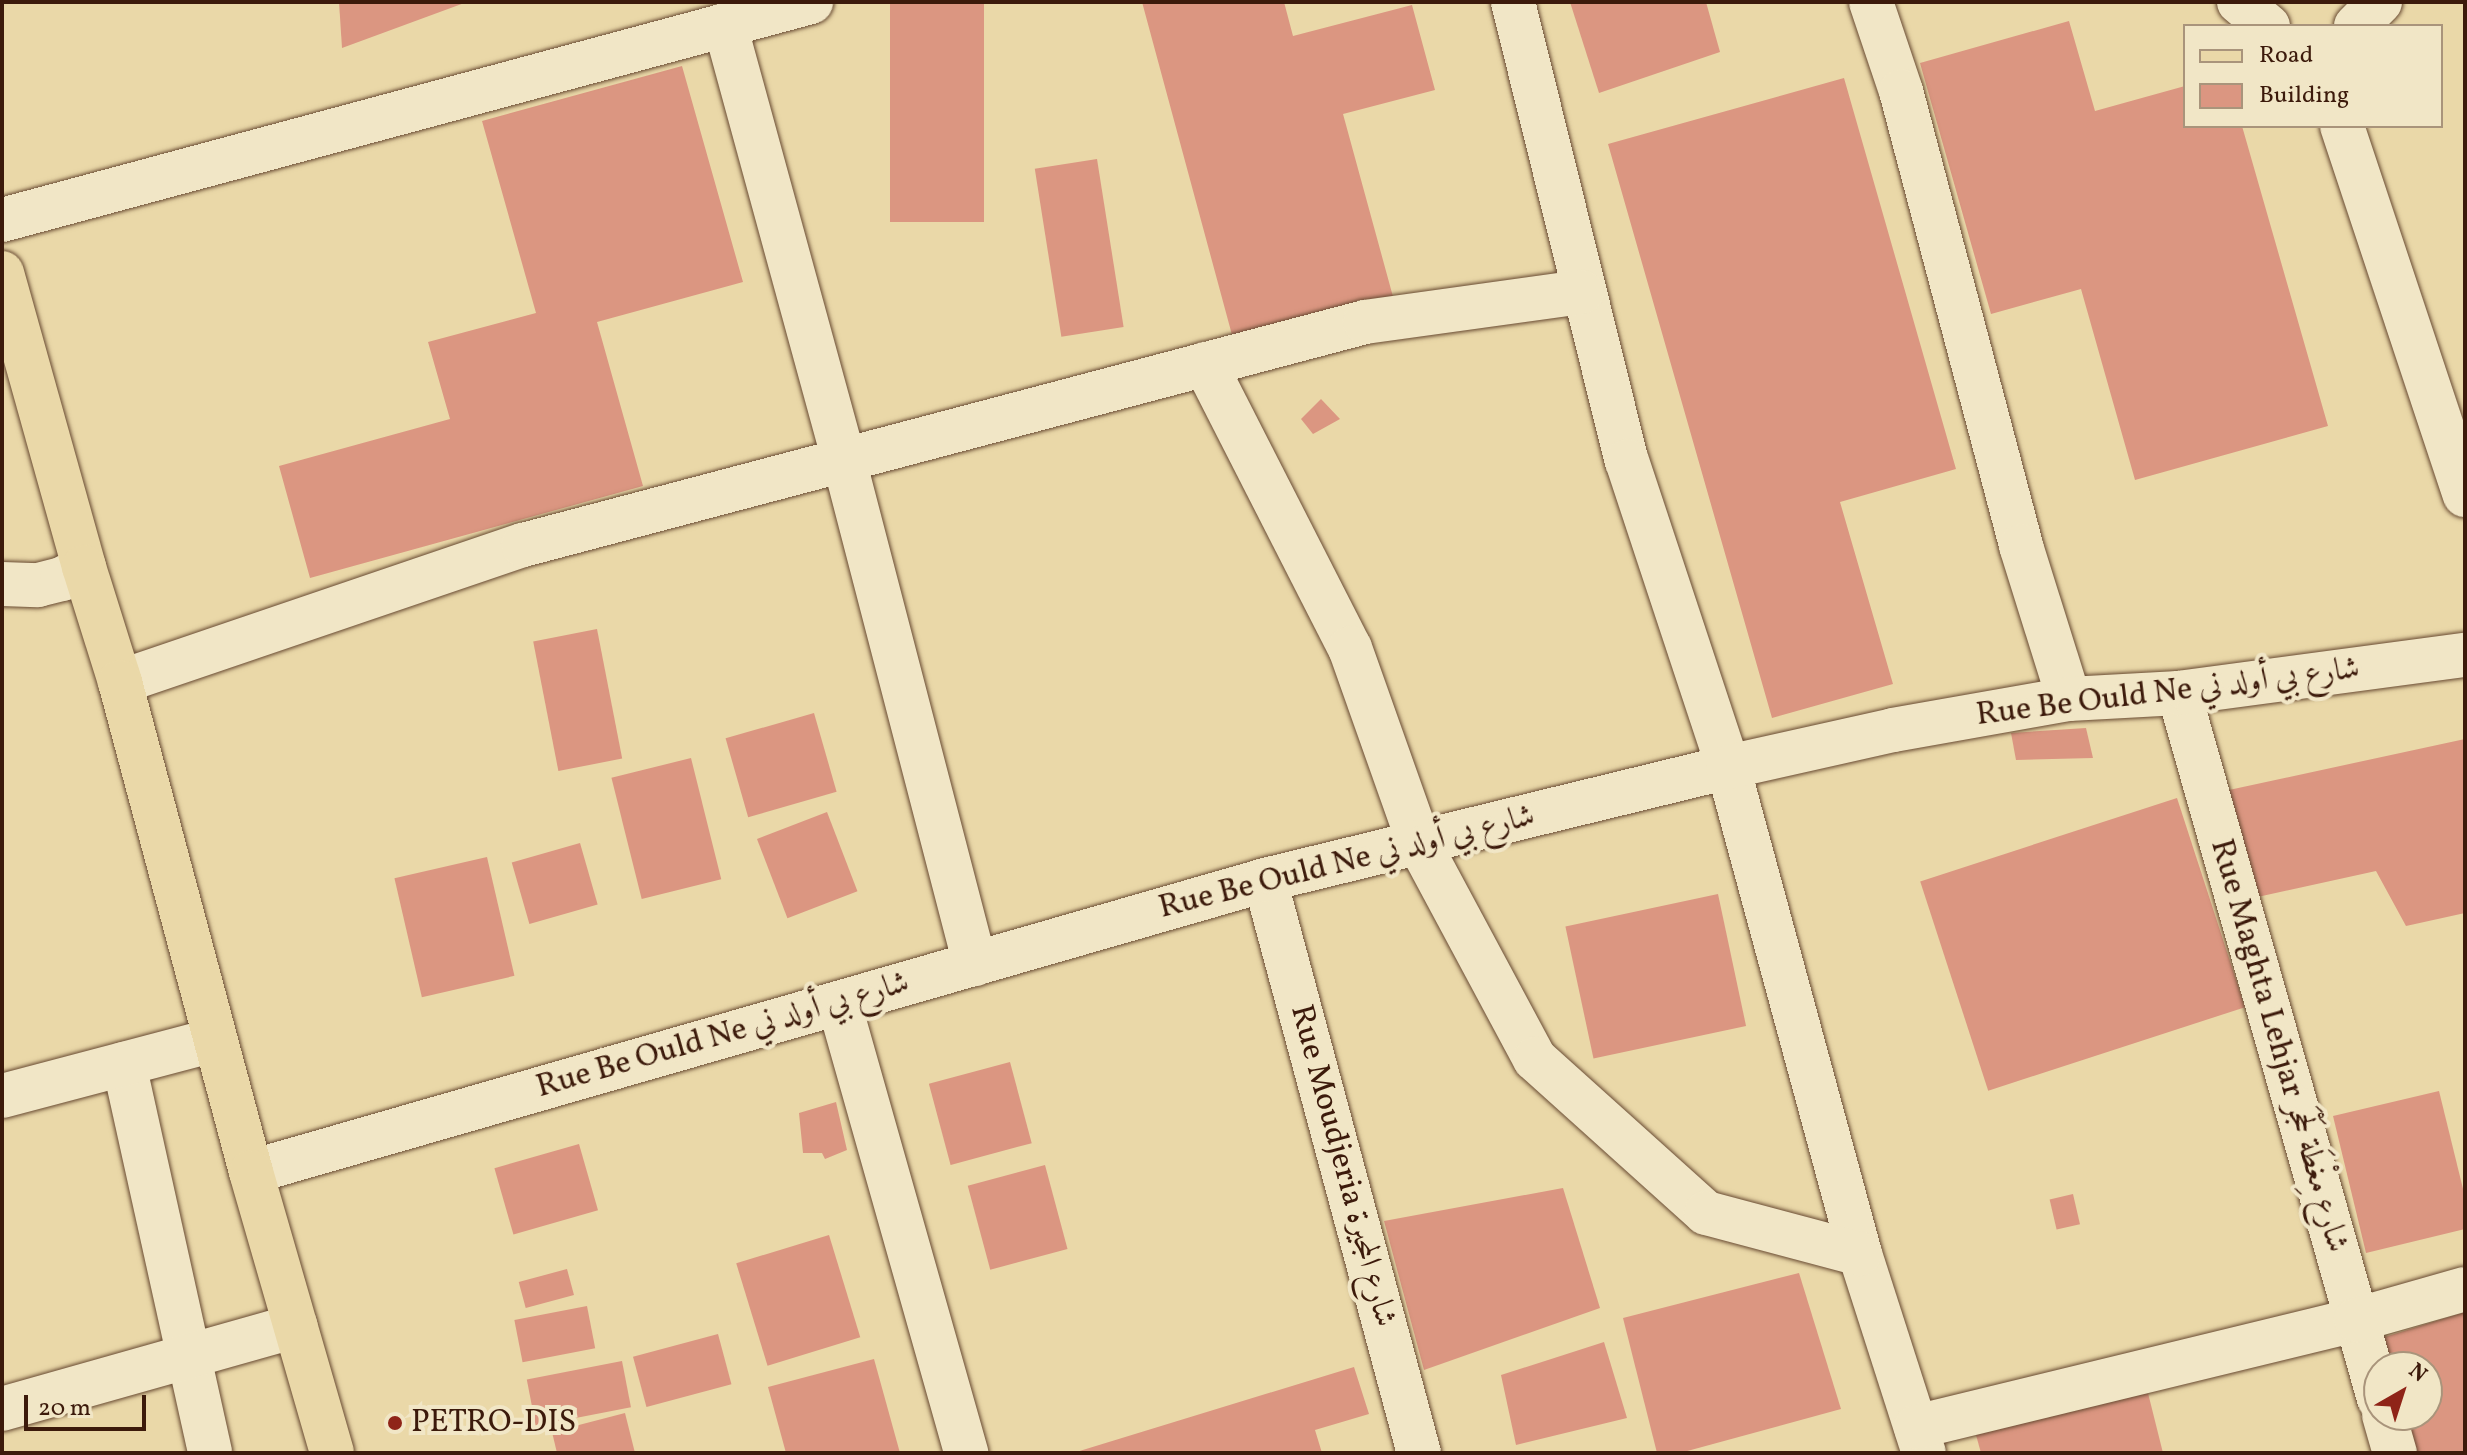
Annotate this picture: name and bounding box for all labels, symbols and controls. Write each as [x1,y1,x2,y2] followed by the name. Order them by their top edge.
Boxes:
[2183,24,2443,128] legend
[2259,39,2313,73] text: Road
[2259,79,2349,113] text: Building
[1974,650,2362,736] street label: Rue Be Ould Ne شارع بي أولد ني
[1155,798,1539,928] street label: Rue Be Ould Ne شارع بي أولد ني
[2201,835,2355,1257] street label: Rue Maghta Lehjar شارع مِغْطَة لَحْجَر
[532,964,914,1108] street label: Rue Be Ould Ne شارع بي أولد ني
[1281,1001,1403,1331] street label: Rue Moudjeria شارع المجيرة
[2363,1351,2443,1431] north arrow
[2401,1356,2433,1391] text: N
[28,1379,150,1429] scale bar
[38,1392,91,1426] text: 20 m
[411,1404,576,1442] place label: PETRO-DIS
[386,1414,404,1432] marker: PETRO-DIS

